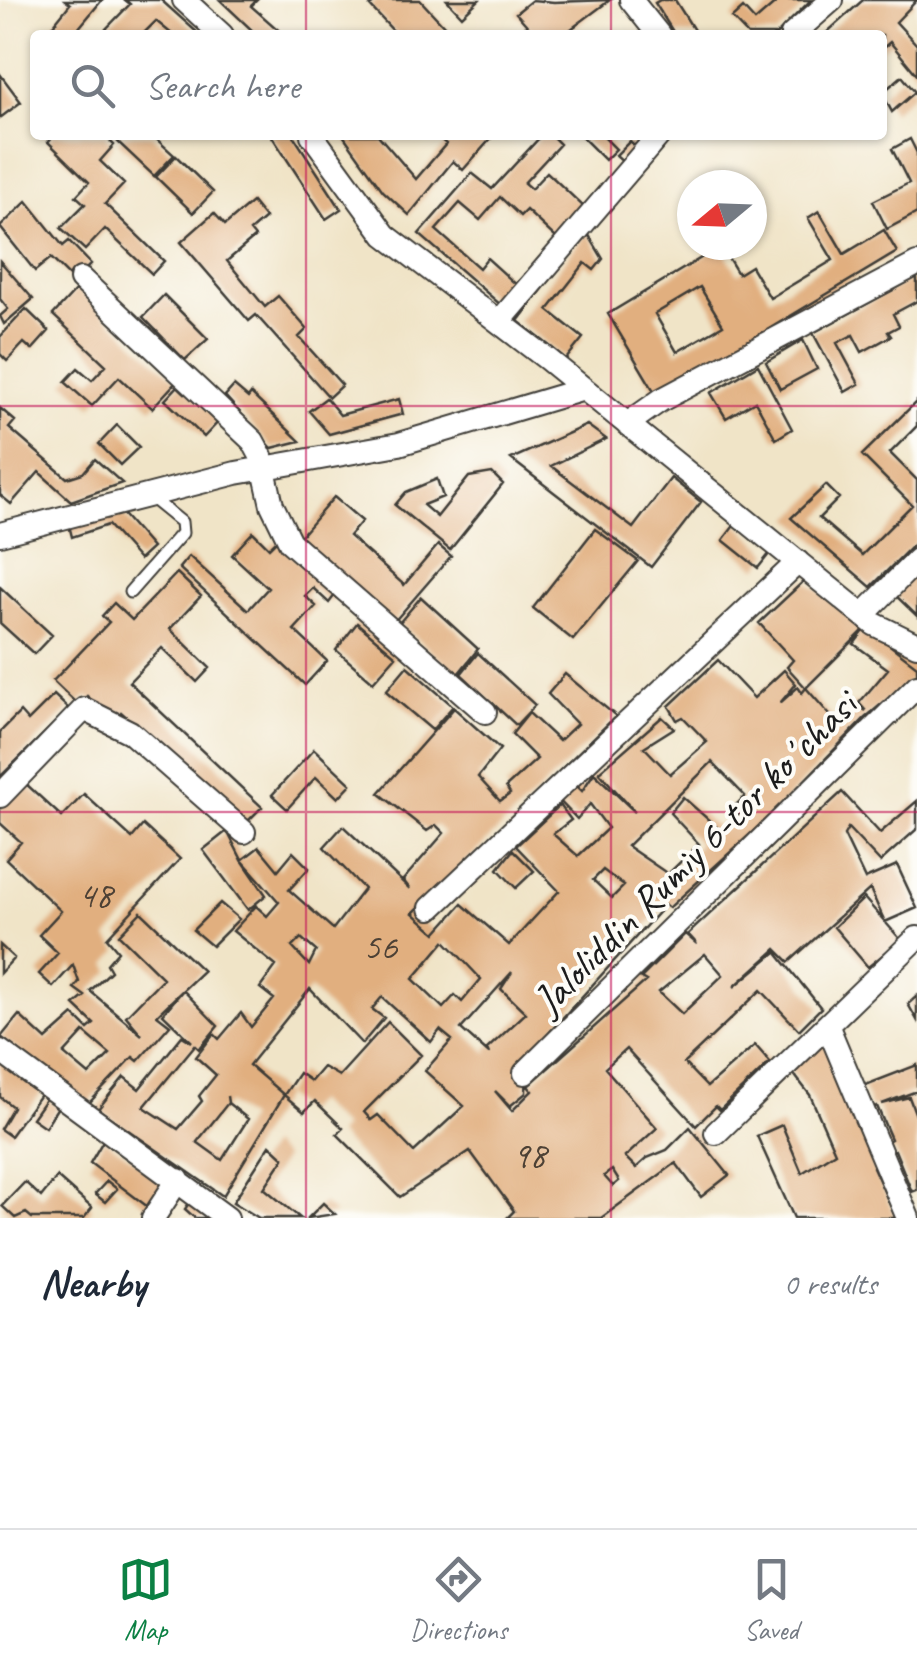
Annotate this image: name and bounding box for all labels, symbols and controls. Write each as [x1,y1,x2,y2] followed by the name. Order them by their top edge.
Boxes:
[30,30,887,140] search box
[65,58,120,113] icon: search
[145,62,300,109] text: Search here
[677,170,767,260] north arrow
[520,676,872,1028] street label: Jaloliddin Rumiy 6-tor koʼchasi
[78,871,116,918] house number: 48
[363,923,399,970] house number: 56
[512,1131,550,1178] house number: 98
[40,1257,146,1310] text: Nearby
[783,1263,877,1304] text: 0 results
[118,1552,173,1647] tab: Map
[410,1552,507,1647] tab: Directions
[744,1552,799,1647] tab: Saved

